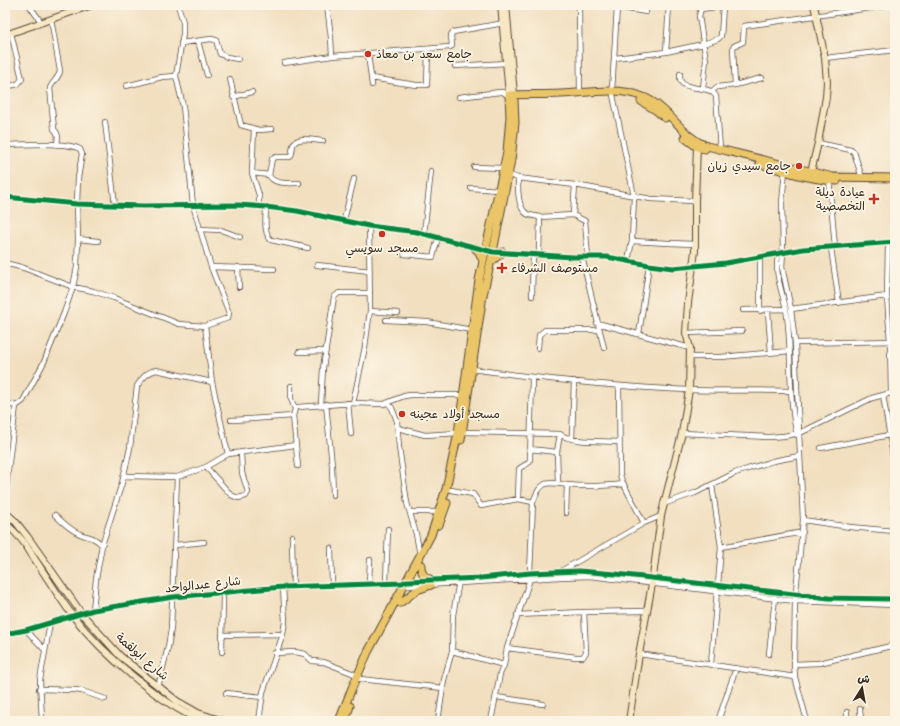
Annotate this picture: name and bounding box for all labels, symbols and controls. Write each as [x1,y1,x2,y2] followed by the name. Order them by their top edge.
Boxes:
[376,45,472,64] place label: جامع سعد بن معاذ
[363,49,373,59] marker: جامع سعد بن معاذ
[708,157,791,176] place label: جامع سيدي زيان
[794,161,804,171] marker: جامع سيدي زيان
[815,183,865,216] place label: عيادة ديلة التخصصية
[868,193,880,205] marker: عيادة ديلة التخصصية
[377,229,387,239] marker: مسجد سويسي
[346,239,418,259] place label: مسجد سويسي
[511,259,598,278] place label: مستوصف الشرفاء
[496,262,508,274] marker: مستوصف الشرفاء
[410,405,500,424] place label: مسجد أولاد عجينه
[397,409,407,419] marker: مسجد أولاد عجينه
[164,572,242,598] street label: شارع عبدالواحد
[111,629,173,685] street label: شارع ابولقمة
[842,668,882,708] north arrow
[856,669,871,689] text: ش

